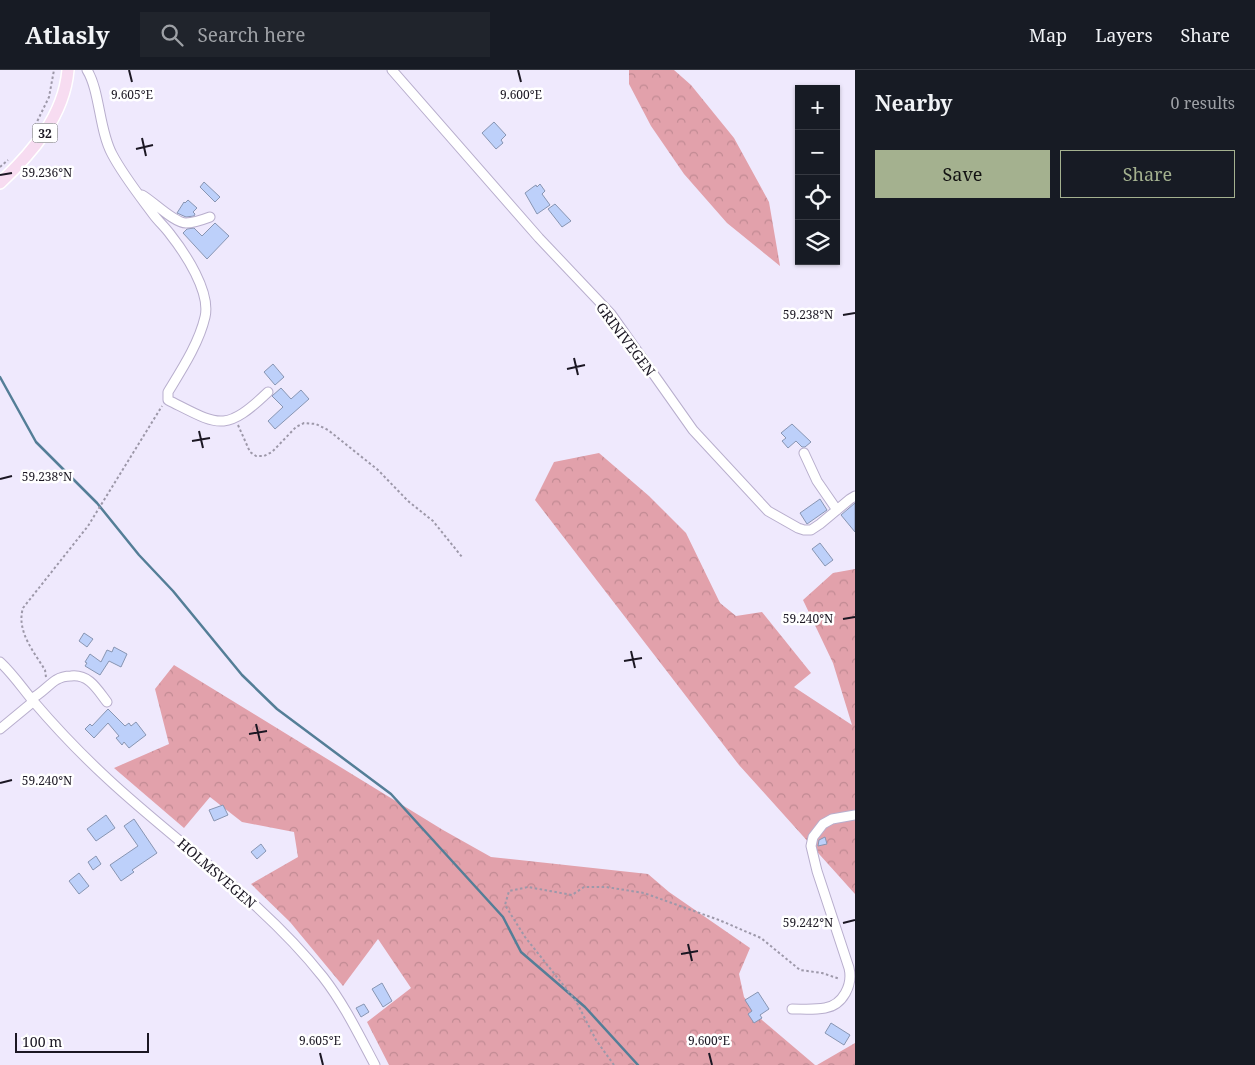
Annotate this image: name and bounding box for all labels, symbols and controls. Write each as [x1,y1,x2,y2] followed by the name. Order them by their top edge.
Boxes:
[140,12,490,57] search box
[25,18,110,51] text: Atlasly
[158,21,186,49] icon: search
[198,22,305,48] text: Search here
[1029,23,1067,47] text: Map
[1095,23,1153,47] text: Layers
[1181,23,1230,47] text: Share
[795,85,840,265] map controls
[795,85,840,130] button: +
[111,86,153,103] text: 9.605°E
[500,86,542,103] text: 9.600°E
[875,89,953,117] text: Nearby
[1171,92,1235,114] text: 0 results
[32,124,58,142] road number: 32
[795,130,840,175] button: −
[875,150,1050,198] button: Save
[1060,150,1235,198] button: Share
[22,164,72,181] text: 59.236°N
[795,175,840,220] button: locate
[795,220,840,265] button: layers
[592,298,660,380] street label: GRINIVEGEN
[783,306,833,323] text: 59.238°N
[22,468,72,485] text: 59.238°N
[783,610,833,627] text: 59.240°N
[22,772,72,789] text: 59.240°N
[174,834,261,913] street label: HOLMSVEGEN
[783,914,833,931] text: 59.242°N
[15,1030,149,1053] scale bar
[22,1032,62,1051] text: 100 m
[299,1032,341,1049] text: 9.605°E
[688,1032,730,1049] text: 9.600°E

